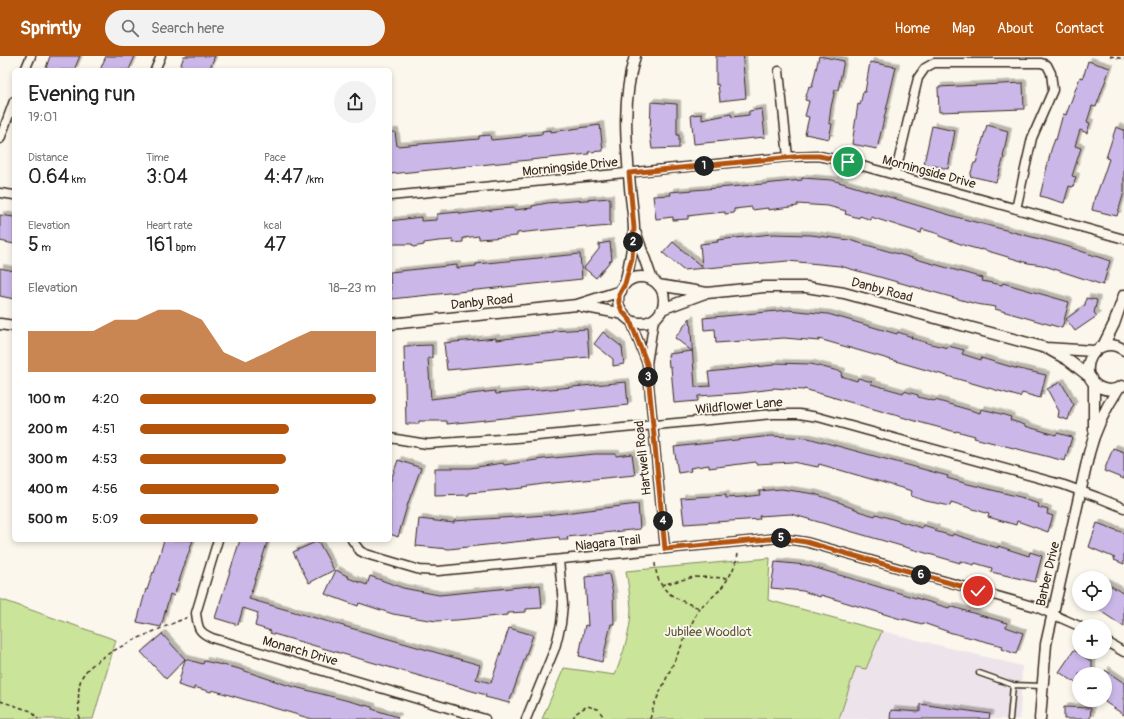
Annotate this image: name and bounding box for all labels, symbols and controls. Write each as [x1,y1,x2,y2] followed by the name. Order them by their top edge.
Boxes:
[105,10,385,46] search box
[20,16,81,40] text: Sprintly
[119,17,141,39] icon: search
[151,19,224,38] text: Search here
[895,20,930,37] text: Home
[952,20,975,37] text: Map
[997,20,1033,37] text: About
[1055,20,1104,37] text: Contact
[28,80,136,108] text: Evening run
[334,81,376,123] button: share
[28,109,57,125] text: 19:01
[831,145,865,179] pin
[28,151,68,164] text: Distance
[146,151,169,164] text: Time
[264,151,286,164] text: Pace
[837,151,859,173] icon: arrive
[881,152,978,192] street label: Morningside Drive
[521,154,619,180] street label: Morningside Drive
[694,156,714,176] pin: 1
[702,159,706,172] text: 1
[28,164,69,189] text: 0.64
[146,164,188,189] text: 3:04
[264,164,303,189] text: 4:47
[69,173,86,186] text: km
[303,173,324,186] text: /km
[28,219,70,232] text: Elevation
[146,219,192,232] text: Heart rate
[264,219,282,232] text: kcal
[28,232,39,257] text: 5
[146,232,173,257] text: 161
[264,232,286,257] text: 47
[623,232,643,252] pin: 2
[630,235,636,248] text: 2
[39,241,51,254] text: m
[173,241,196,254] text: bpm
[850,274,914,306] street label: Danby Road
[28,280,78,296] text: Elevation
[328,280,376,296] text: 18–23 m
[450,291,514,313] street label: Danby Road
[638,367,658,387] pin: 3
[645,370,651,383] text: 3
[28,391,65,407] text: 100 m
[92,391,119,407] text: 4:20
[695,394,784,418] street label: Wildflower Lane
[631,420,655,496] street label: Hartwell Road
[28,421,67,437] text: 200 m
[92,421,115,437] text: 4:51
[28,451,67,467] text: 300 m
[92,451,117,467] text: 4:53
[28,481,68,497] text: 400 m
[92,481,118,497] text: 4:56
[28,511,67,527] text: 500 m
[92,511,118,527] text: 5:09
[653,511,673,531] pin: 4
[660,514,666,527] text: 4
[771,528,791,548] pin: 5
[778,531,784,544] text: 5
[574,532,642,554] street label: Niagara Trail
[1033,539,1063,608] street label: Barber Drive
[911,565,931,585] pin: 6
[918,568,924,581] text: 6
[1072,571,1112,707] map controls
[1072,571,1112,611] button: locate
[961,574,995,608] pin
[967,580,989,602] icon: check
[1072,619,1112,659] button: +
[665,624,752,640] park label: Jubilee Woodlot
[261,633,340,670] street label: Monarch Drive
[1072,667,1112,707] button: −

